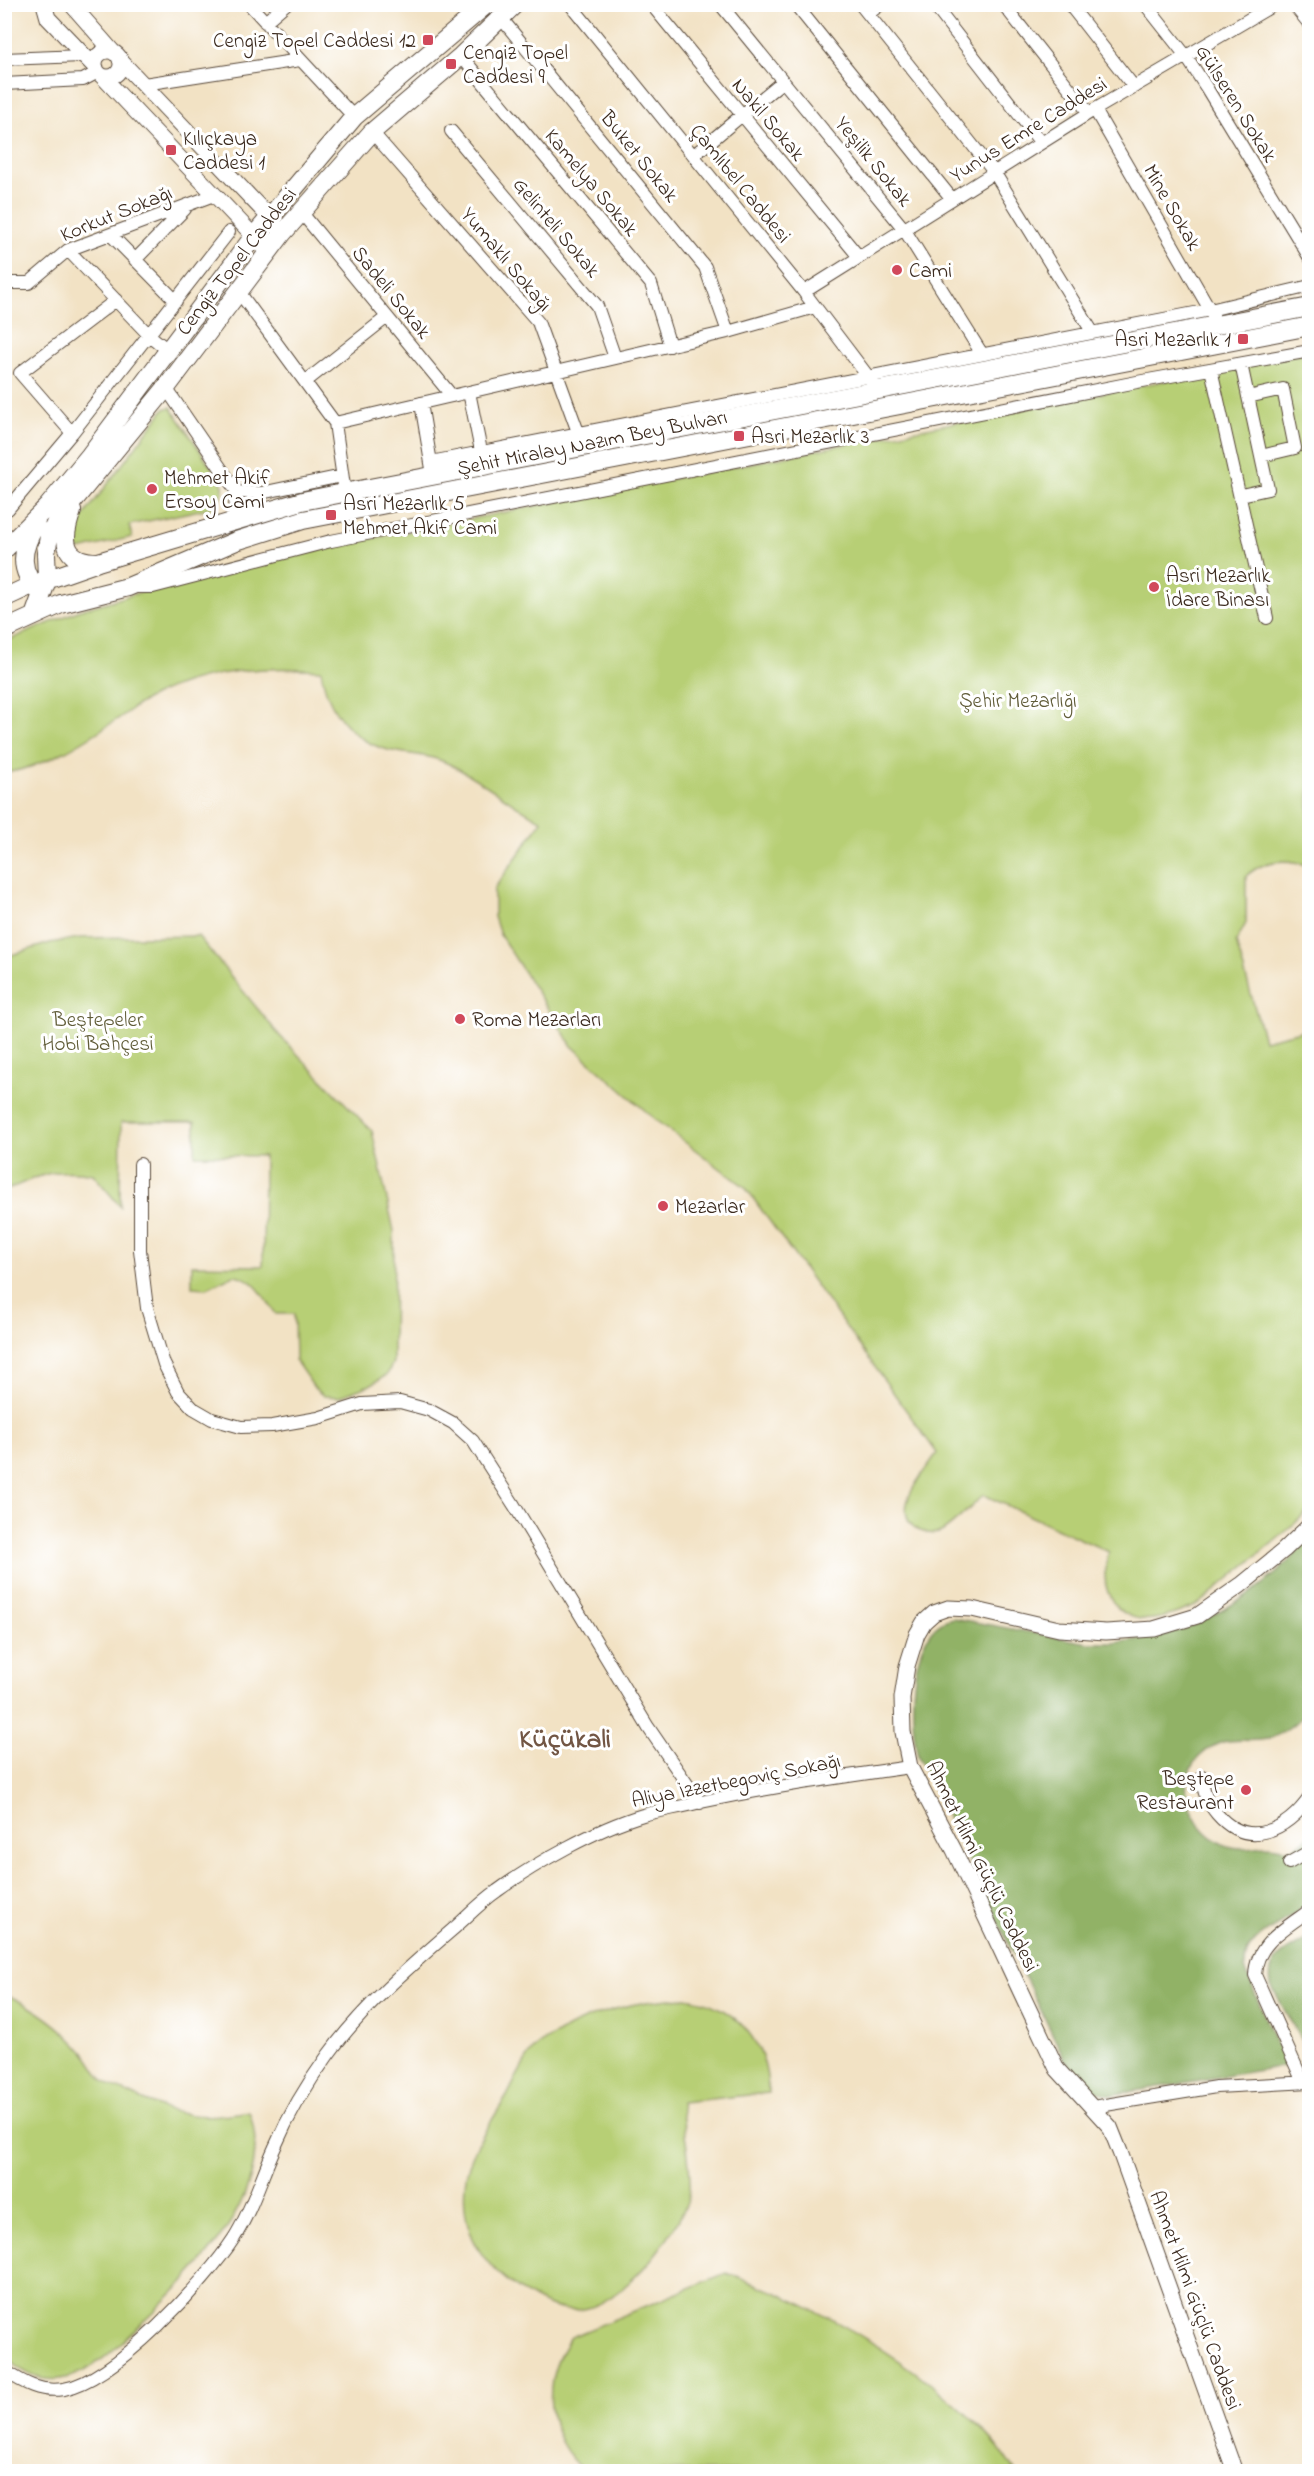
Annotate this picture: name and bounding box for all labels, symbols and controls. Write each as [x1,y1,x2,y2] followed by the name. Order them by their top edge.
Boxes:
[213,27,416,59] place label: Cengiz Topel Caddesi 12
[421,33,435,47] marker: Cengiz Topel Caddesi 12
[463,39,568,93] place label: Cengiz Topel Caddesi 9
[1187,39,1284,169] street label: Gülseren Sokak
[444,57,458,71] marker: Cengiz Topel Caddesi 9
[945,70,1113,191] street label: Yunus Emre Caddesi
[724,72,812,169] street label: Nakil Sokak
[591,104,685,210] street label: Buket Sokak
[827,111,919,215] street label: Yeşilik Sokak
[682,118,797,250] street label: Çamlıbel Caddesi
[535,123,645,246] street label: Kamelya Sokak
[183,125,266,179] place label: Kılıçkaya Caddesi 1
[164,143,178,157] marker: Kılıçkaya Caddesi 1
[1135,159,1208,257] street label: Mine Sokak
[505,172,607,286] street label: Gelinteli Sokak
[56,179,178,253] street label: Korkut Sokağı
[170,182,307,344] street label: Cengiz Topel Caddesi
[451,201,558,320] street label: Yumaklı Sokağı
[344,240,438,347] street label: Sadeli Sokak
[909,257,952,287] place label: Cami
[890,263,904,277] marker: Cami
[1115,326,1231,356] place label: Asri Mezarlık 1
[1236,332,1250,346] marker: Asri Mezarlık 1
[455,403,730,487] street label: Şehit Miralay Nazım Bey Bulvarı
[751,423,869,453] place label: Asri Mezarlık 3
[732,429,746,443] marker: Asri Mezarlık 3
[164,464,270,520] place label: Mehmet Akif Ersoy Cami
[145,482,159,496] marker: Mehmet Akif Ersoy Cami
[343,490,497,544] place label: Asri Mezarlık 5 Mehmet Akif Cami
[324,508,338,522] marker: Asri Mezarlık 5 Mehmet Akif Cami
[1166,562,1271,616] place label: Asri Mezarlık İdare Binası
[1147,580,1161,594] marker: Asri Mezarlık İdare Binası
[959,687,1077,719] park label: Şehir Mezarlığı
[42,1006,154,1060] park label: Beştepeler Hobi Bahçesi
[472,1006,601,1036] place label: Roma Mezarları
[453,1012,467,1026] marker: Roma Mezarları
[675,1193,746,1223] place label: Mezarlar
[656,1199,670,1213] marker: Mezarlar
[519,1721,611,1760] district label: Küçükali
[629,1747,844,1819] street label: Aliya İzzetbegoviç Sokağı
[917,1756,1045,1977] street label: Ahmet Hilmi Güçlü Caddesi
[1137,1765,1235,1819] place label: Beştepe Restaurant
[1239,1783,1253,1797] marker: Beştepe Restaurant
[1140,2187,1248,2414] street label: Ahmet Hilmi Güçlü Caddesi

